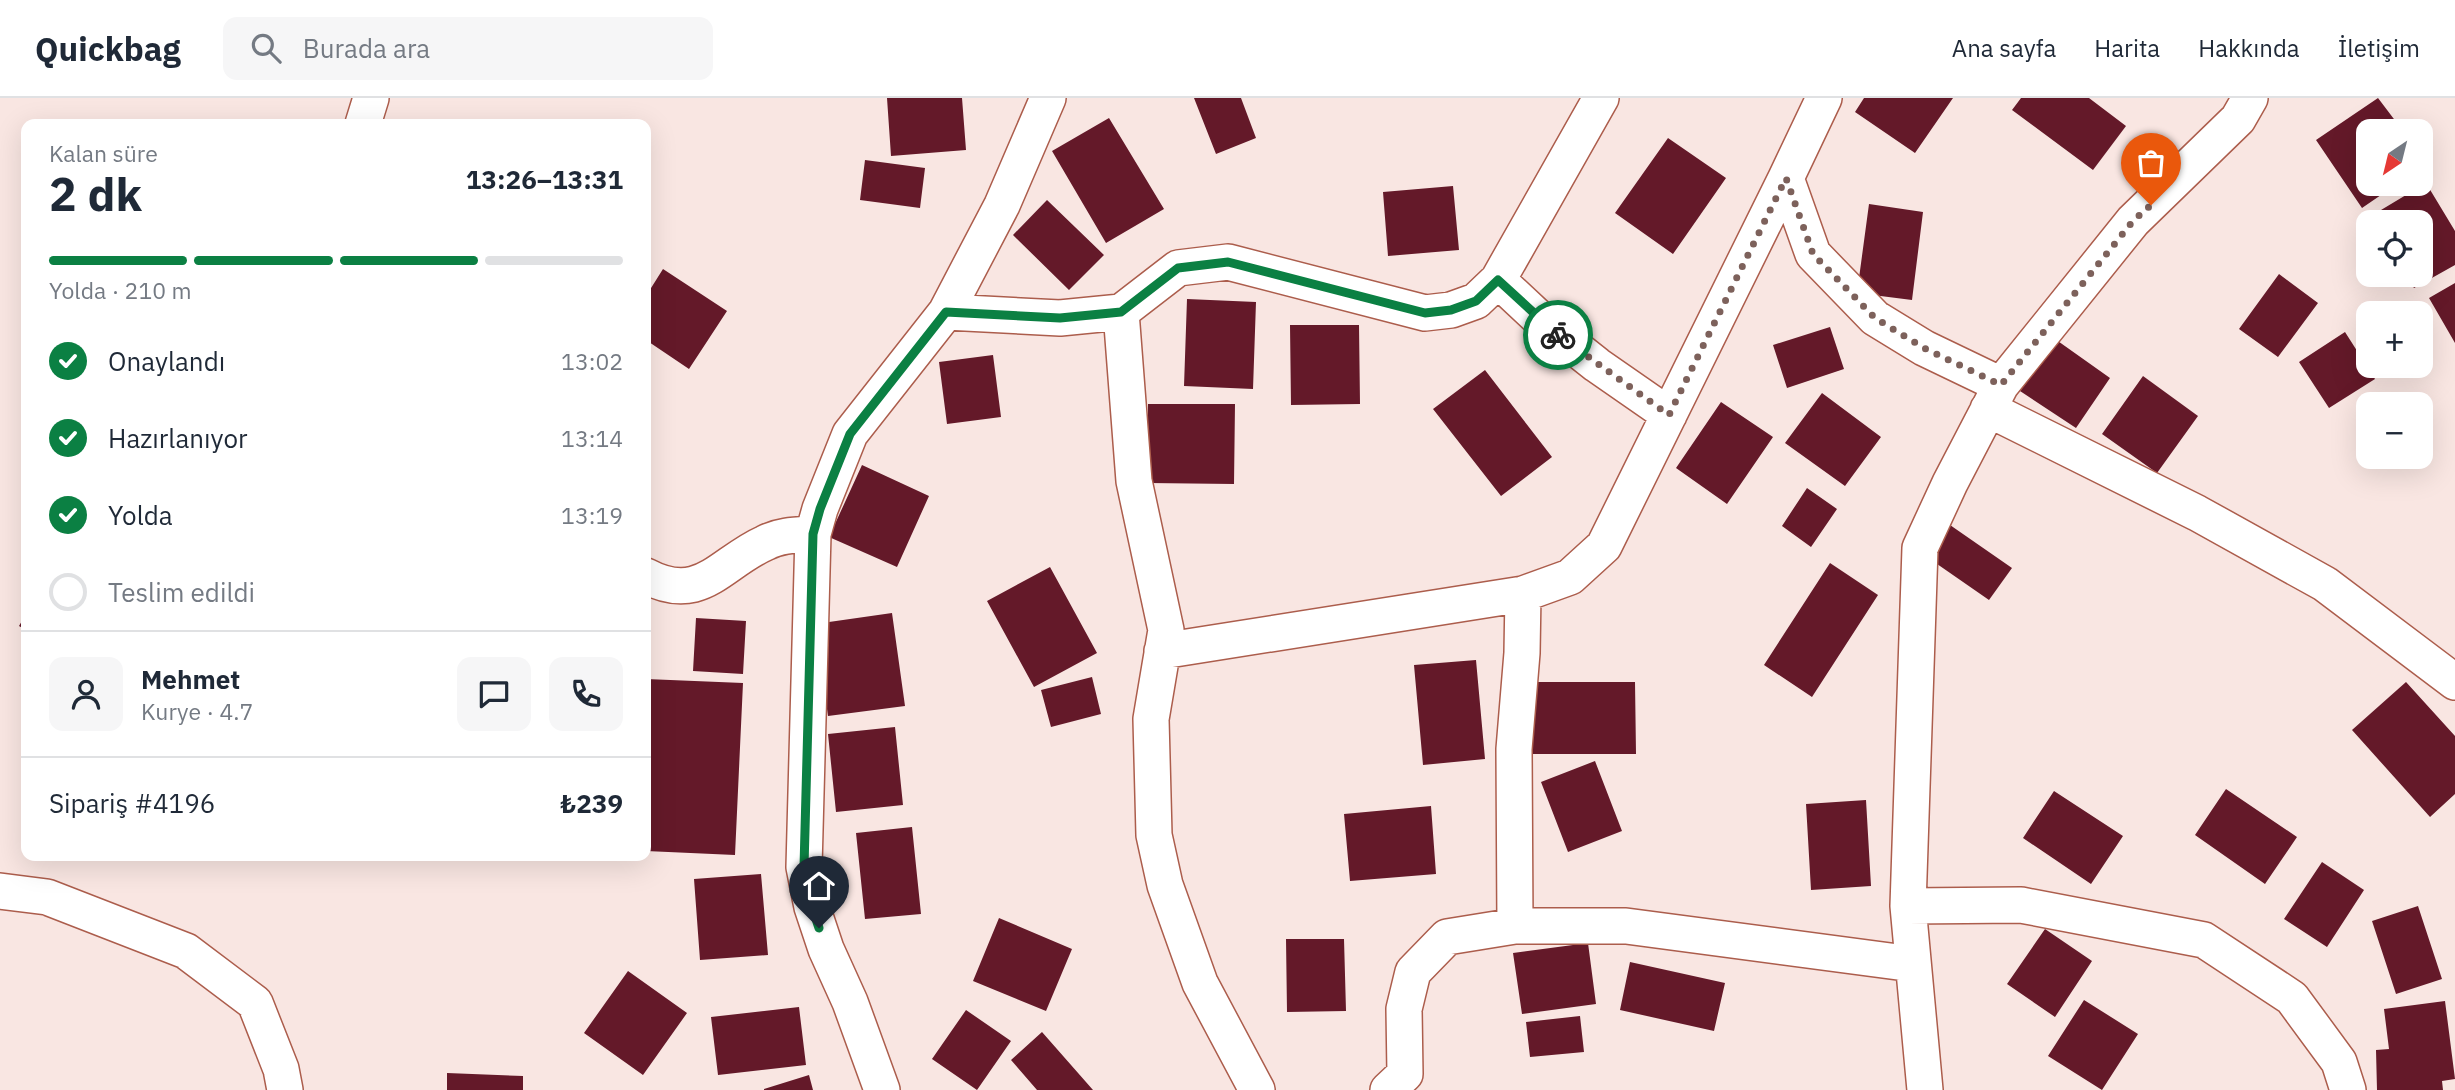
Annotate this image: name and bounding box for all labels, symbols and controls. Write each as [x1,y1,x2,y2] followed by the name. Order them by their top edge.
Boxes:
[223,17,713,80] search box
[35,27,181,70] text: Quickbag
[247,29,285,67] icon: search
[303,31,430,65] text: Burada ara
[1952,32,2056,64] text: Ana sayfa
[2094,32,2160,64] text: Harita
[2198,32,2300,64] text: Hakkında
[2338,32,2420,64] text: İletişim
[2356,119,2432,196] north arrow
[2356,119,2433,469] map controls
[2121,133,2181,205] pin
[49,138,158,168] text: Kalan süre
[2132,144,2170,182] icon: bag
[466,162,623,196] text: 13:26–13:31
[49,164,142,224] text: 2 dk
[2356,210,2433,287] button: locate
[49,275,192,305] text: Yolda · 210 m
[1523,300,1593,370] courier
[2356,301,2433,378] button: +
[1539,316,1577,354] icon: bike
[49,342,87,380] icon: check
[108,344,225,378] text: Onaylandı
[561,346,623,376] text: 13:02
[2356,392,2433,469] button: −
[49,419,87,457] icon: check
[108,421,248,455] text: Hazırlanıyor
[561,423,623,453] text: 13:14
[49,496,87,534] icon: check
[108,498,173,532] text: Yolda
[561,500,623,530] text: 13:19
[108,575,255,609] text: Teslim edildi
[49,657,123,731] button: person
[457,657,531,731] button: chat
[549,657,623,731] button: phone
[141,662,240,696] text: Mehmet
[141,696,253,726] text: Kurye · 4.7
[49,786,215,820] text: Sipariş #4196
[560,786,623,820] text: ₺239
[789,856,849,928] pin
[800,867,838,905] icon: home

